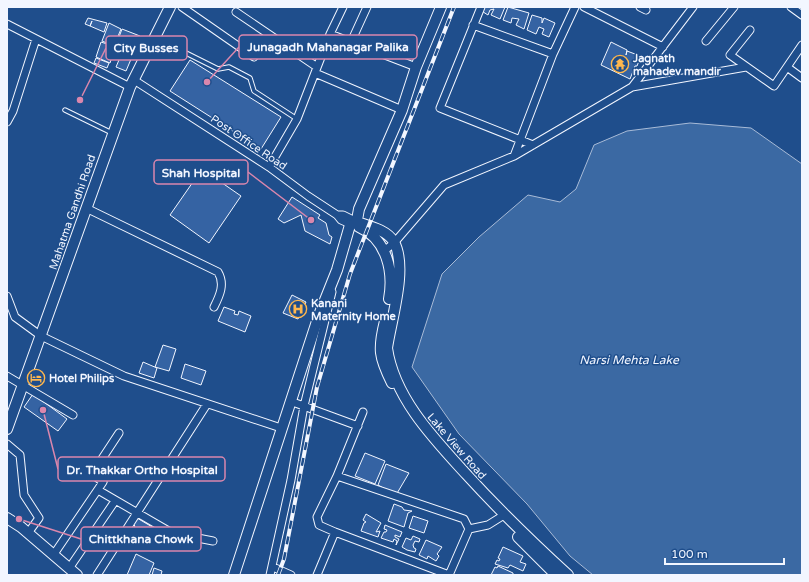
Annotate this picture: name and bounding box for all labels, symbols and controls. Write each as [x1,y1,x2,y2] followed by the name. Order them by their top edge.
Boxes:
[239,35,417,59] callout: Junagadh Mahanagar Palika
[106,36,187,60] callout: City Busses
[246,40,409,55] text: Junagadh Mahanagar Palika
[113,41,179,56] text: City Busses
[632,52,722,78] place label: Jagnath mahadev mandir
[610,54,630,74] temple icon: Jagnath mahadev mandir
[208,112,289,173] street label: Post Office Road
[47,153,98,271] street label: Mahatma Gandhi Road
[154,160,248,184] callout: Shah Hospital
[162,166,240,181] text: Shah Hospital
[311,297,397,324] place label: Kanani Maternity Home
[288,299,308,319] hospital icon: Kanani Maternity Home
[579,353,680,367] water label: Narsi Mehta Lake
[26,368,46,388] hotel icon: Hotel Philips
[49,372,115,386] place label: Hotel Philips
[424,411,489,482] street label: Lake View Road
[58,457,225,481] callout: Dr. Thakkar Ortho Hospital
[66,463,218,478] text: Dr. Thakkar Ortho Hospital
[81,527,201,551] callout: Chittkhana Chowk
[89,532,194,546] text: Chittkhana Chowk
[665,540,784,566] scale bar
[671,547,708,561] text: 100 m

